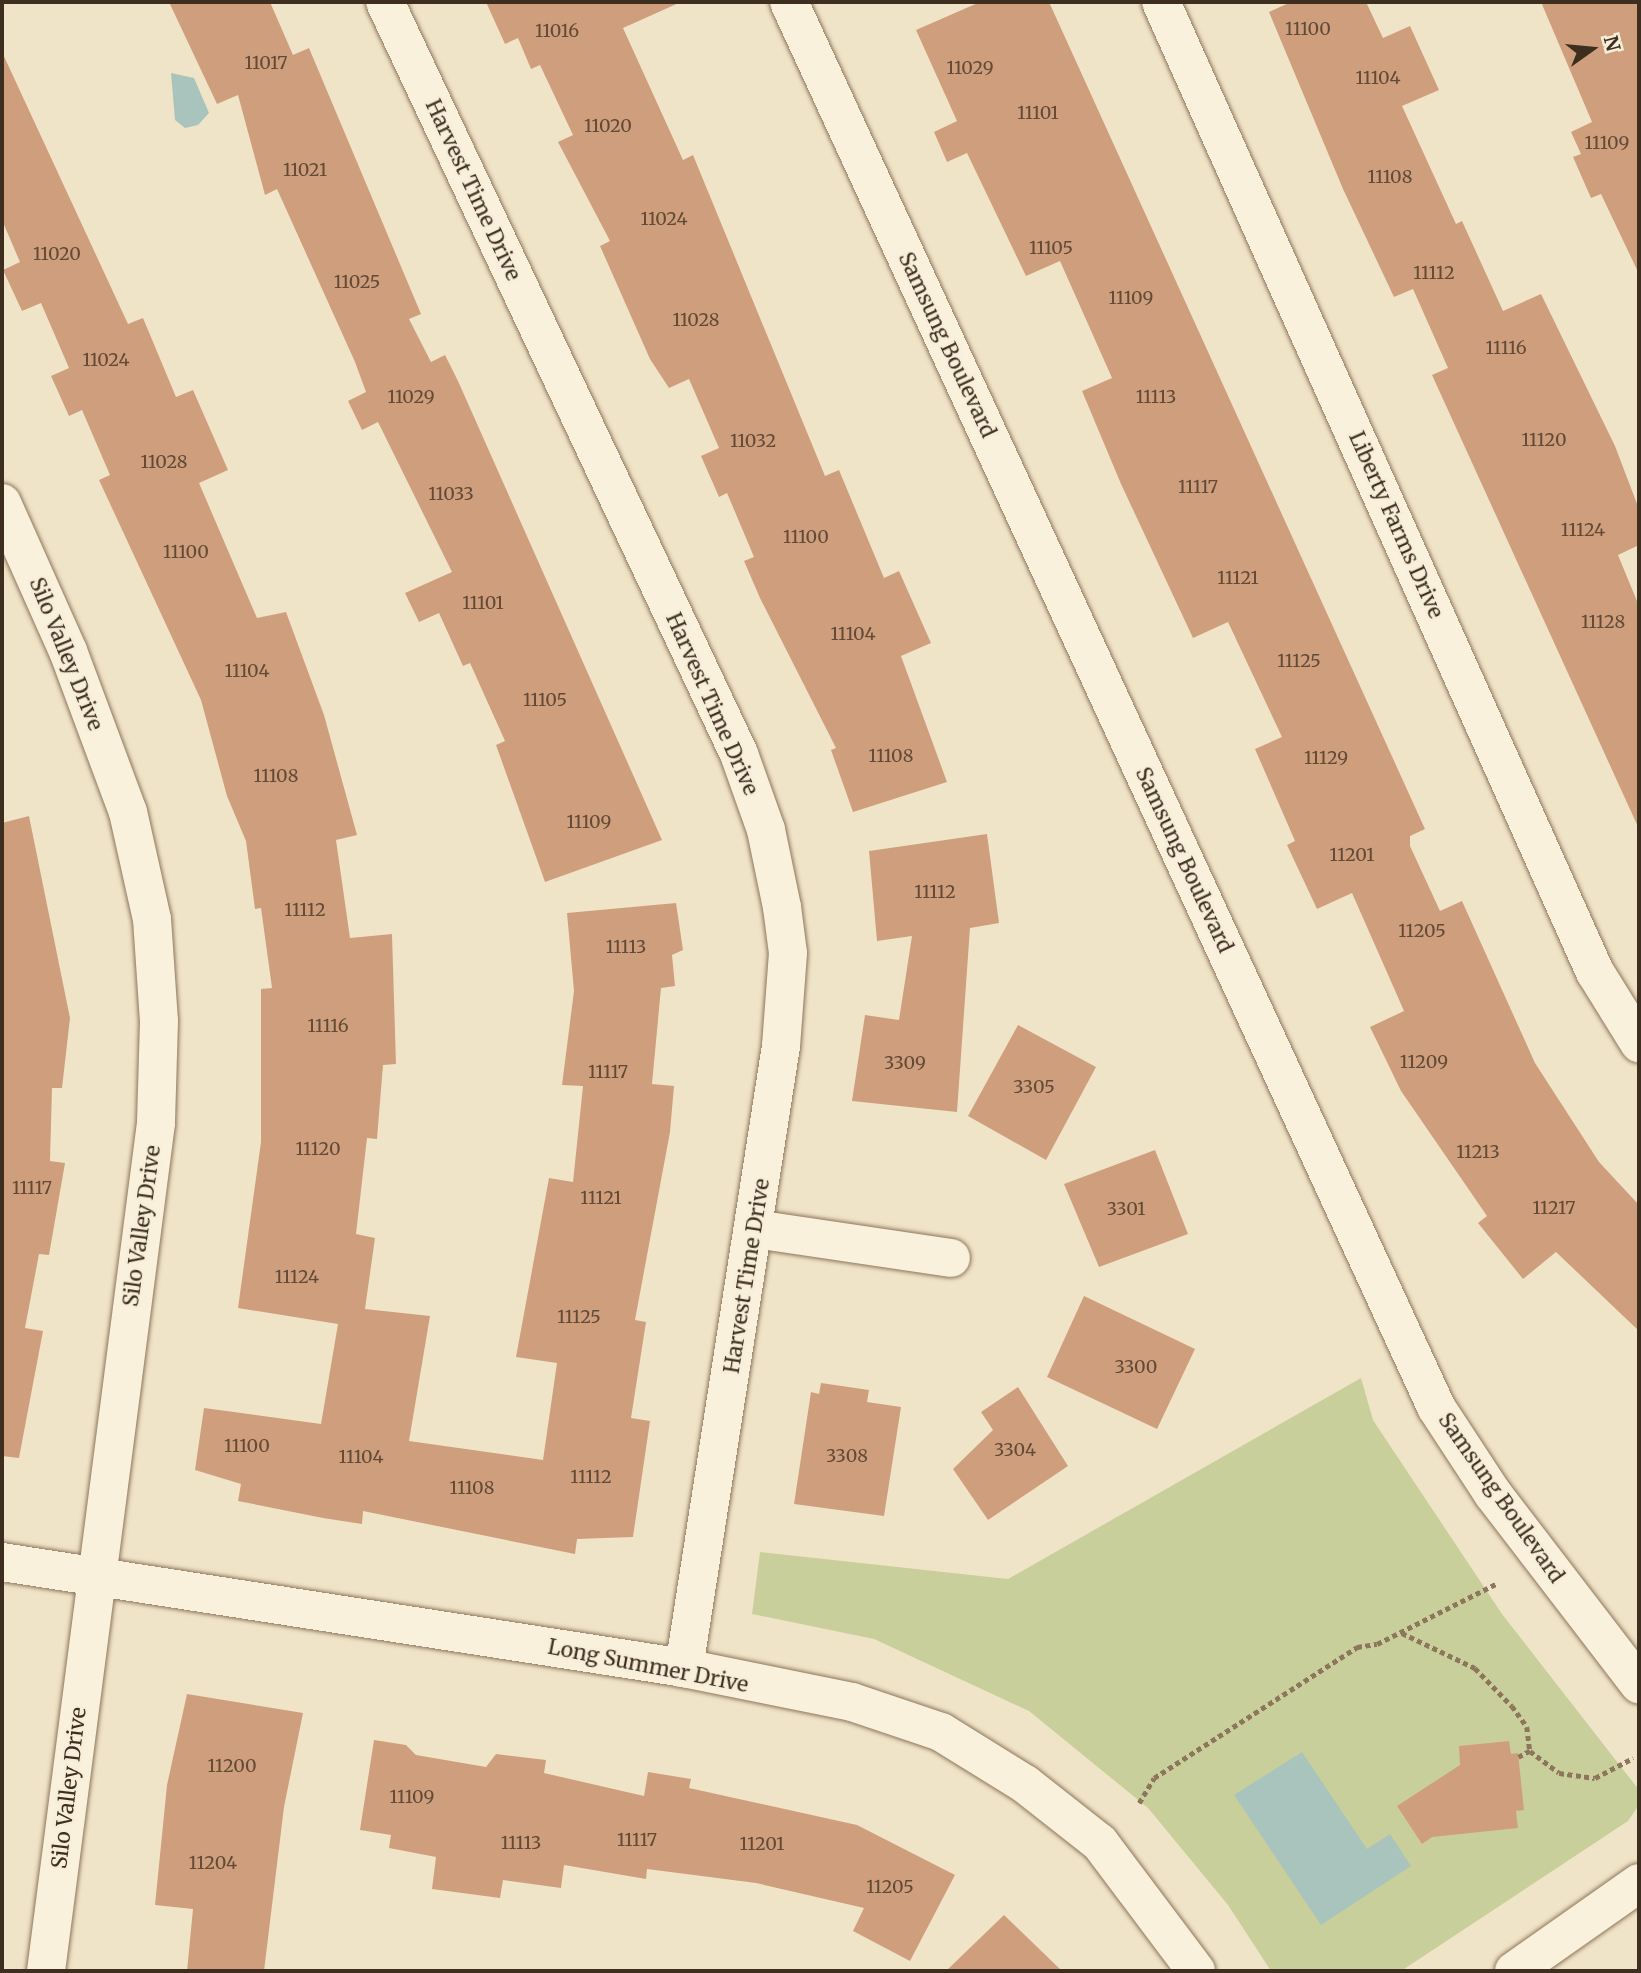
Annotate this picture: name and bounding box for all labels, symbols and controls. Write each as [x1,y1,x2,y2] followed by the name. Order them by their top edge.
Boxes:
[1557,14,1627,84] north arrow
[1285,18,1331,40] house number: 11100
[535,20,579,42] house number: 11016
[1599,33,1626,54] text: N
[244,52,288,74] house number: 11017
[946,57,994,79] house number: 11029
[1356,67,1400,89] house number: 11104
[420,95,526,285] street label: Harvest Time Drive
[1017,102,1059,124] house number: 11101
[584,115,632,137] house number: 11020
[1585,132,1629,154] house number: 11109
[283,159,327,181] house number: 11021
[1368,166,1412,188] house number: 11108
[640,208,688,230] house number: 11024
[1029,237,1073,259] house number: 11105
[33,243,81,265] house number: 11020
[893,248,1001,442] street label: Samsung Boulevard
[1413,262,1455,284] house number: 11112
[334,271,380,293] house number: 11025
[1109,287,1153,309] house number: 11109
[672,309,720,331] house number: 11028
[1485,337,1527,359] house number: 11116
[82,349,130,371] house number: 11024
[387,386,435,408] house number: 11029
[1136,386,1176,408] house number: 11113
[1343,428,1449,622] street label: Liberty Farms Drive
[1522,429,1566,451] house number: 11120
[730,430,776,452] house number: 11032
[140,451,188,473] house number: 11028
[1178,476,1218,498] house number: 11117
[428,483,474,505] house number: 11033
[1561,519,1605,541] house number: 11124
[783,526,829,548] house number: 11100
[163,541,209,563] house number: 11100
[1217,567,1259,589] house number: 11121
[24,574,108,734] street label: Silo Valley Drive
[462,592,504,614] house number: 11101
[660,609,764,799] street label: Harvest Time Drive
[1581,611,1625,633] house number: 11128
[831,623,875,645] house number: 11104
[1277,650,1321,672] house number: 11125
[225,660,269,682] house number: 11104
[523,689,567,711] house number: 11105
[869,745,913,767] house number: 11108
[1304,747,1348,769] house number: 11129
[1130,763,1238,957] street label: Samsung Boulevard
[254,765,298,787] house number: 11108
[567,811,611,833] house number: 11109
[1330,844,1374,866] house number: 11201
[914,881,956,903] house number: 11112
[284,899,326,921] house number: 11112
[1398,920,1446,942] house number: 11205
[606,936,646,958] house number: 11113
[307,1015,349,1037] house number: 11116
[1400,1051,1448,1073] house number: 11209
[884,1052,926,1074] house number: 3309
[588,1061,628,1083] house number: 11117
[1013,1076,1055,1098] house number: 3305
[296,1138,340,1160] house number: 11120
[1456,1141,1500,1163] house number: 11213
[118,1144,166,1308] street label: Silo Valley Drive
[12,1177,52,1199] house number: 11117
[719,1177,775,1375] street label: Harvest Time Drive
[580,1187,622,1209] house number: 11121
[1533,1197,1575,1219] house number: 11217
[1107,1198,1145,1220] house number: 3301
[275,1266,319,1288] house number: 11124
[557,1306,601,1328] house number: 11125
[1115,1356,1157,1378] house number: 3300
[1433,1408,1569,1588] street label: Samsung Boulevard
[224,1435,270,1457] house number: 11100
[994,1439,1036,1461] house number: 3304
[826,1445,868,1467] house number: 3308
[339,1446,383,1468] house number: 11104
[570,1466,612,1488] house number: 11112
[450,1477,494,1499] house number: 11108
[546,1634,750,1698] street label: Long Summer Drive
[47,1706,91,1870] street label: Silo Valley Drive
[207,1755,257,1777] house number: 11200
[390,1786,434,1808] house number: 11109
[617,1829,657,1851] house number: 11117
[501,1832,541,1854] house number: 11113
[740,1833,784,1855] house number: 11201
[189,1852,237,1874] house number: 11204
[866,1876,914,1898] house number: 11205

